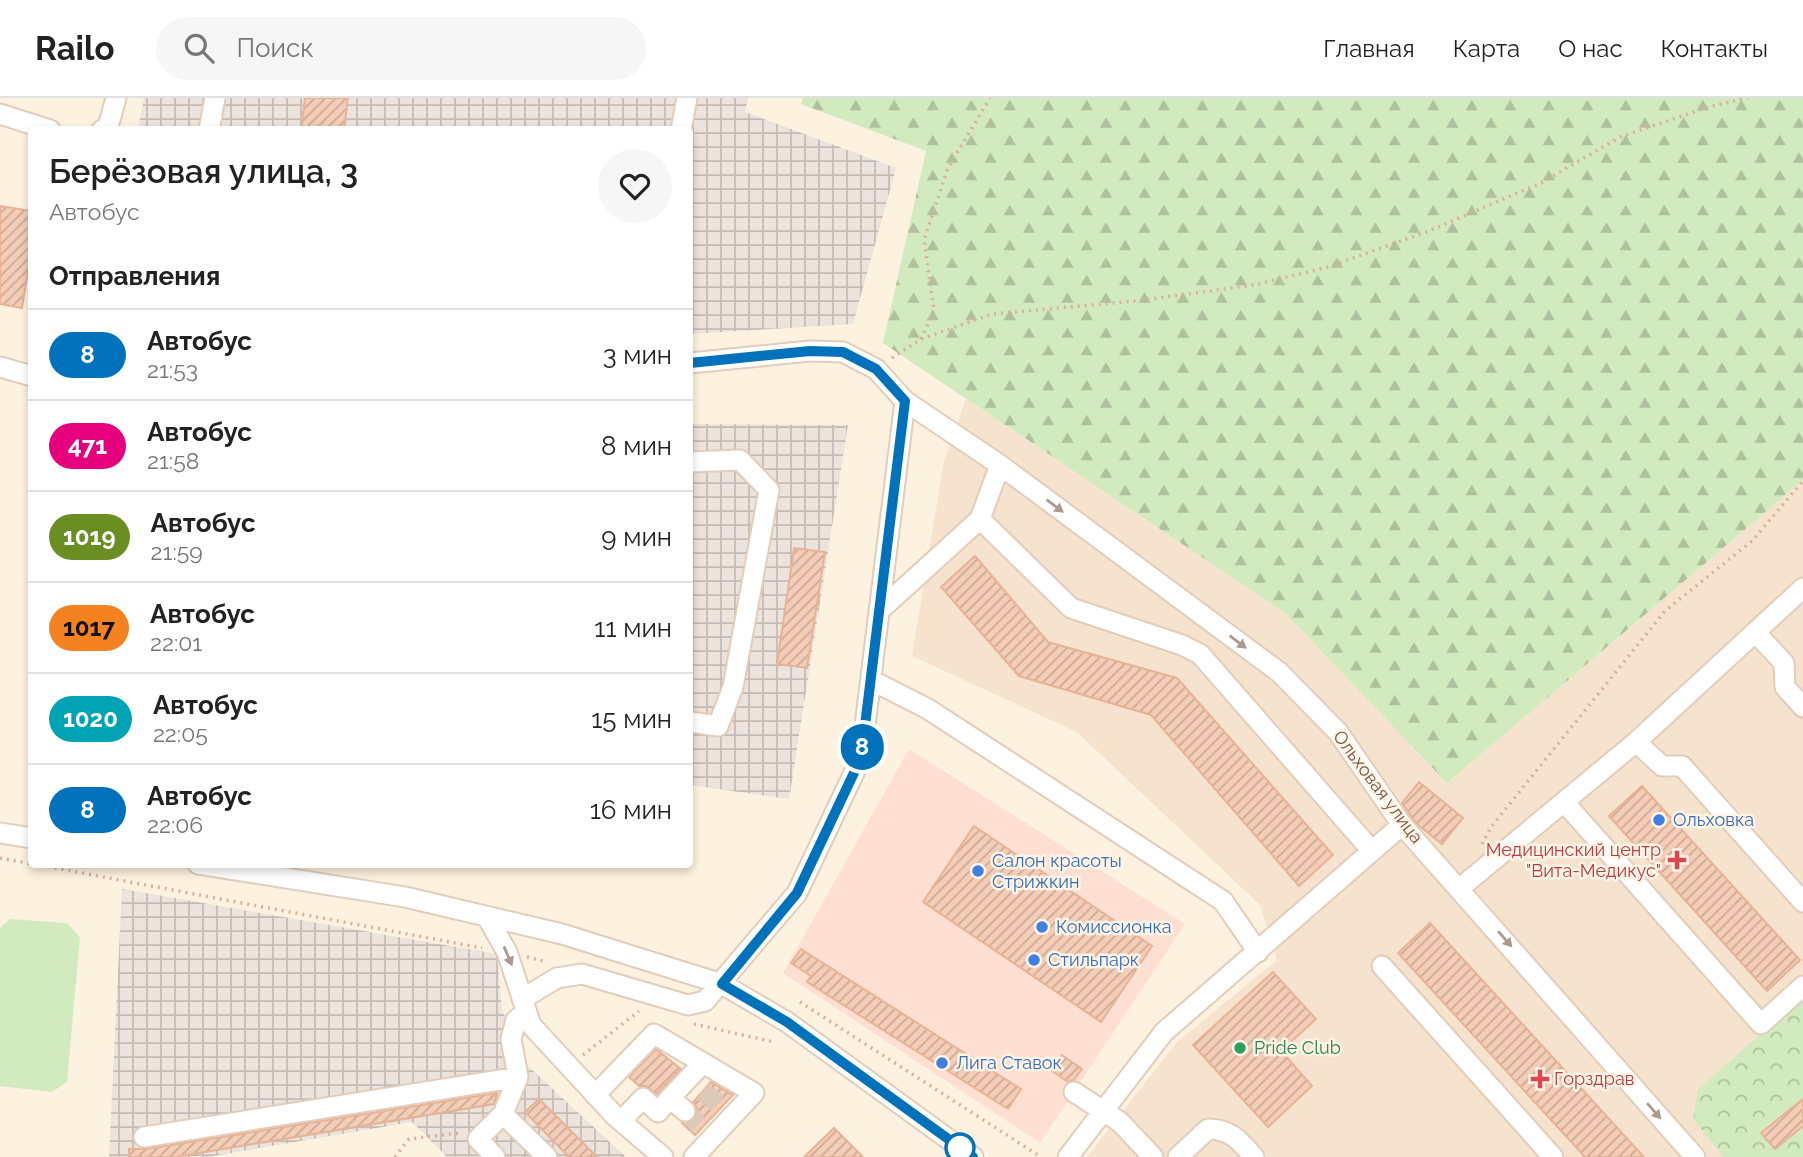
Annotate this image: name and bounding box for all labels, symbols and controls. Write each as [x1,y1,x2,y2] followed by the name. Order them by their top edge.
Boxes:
[156,17,646,80] search box
[35,29,114,68] text: Railo
[180,29,218,67] icon: search
[236,33,314,63] text: Поиск
[1323,34,1415,63] text: Главная
[1453,34,1520,63] text: Карта
[1558,34,1623,63] text: О нас
[1661,34,1768,63] text: Контакты
[598,149,672,223] button: heart
[49,152,358,191] text: Берёзовая улица, 3
[49,198,140,225] text: Автобус
[49,261,220,291] text: Отправления
[147,326,252,356] text: Автобус
[80,340,95,369] text: 8
[603,340,672,370] text: 3 мин
[147,356,198,383] text: 21:53
[147,417,252,447] text: Автобус
[68,431,107,460] text: 471
[601,431,672,461] text: 8 мин
[147,447,199,474] text: 21:58
[1046,499,1064,513] one-way arrow
[151,508,256,538] text: Автобус
[63,522,116,551] text: 1019
[601,522,672,552] text: 9 мин
[151,538,203,565] text: 21:59
[150,599,255,629] text: Автобус
[63,613,115,642] text: 1017
[594,613,672,643] text: 11 мин
[150,629,202,656] text: 22:01
[1229,635,1247,649] one-way arrow
[153,690,258,720] text: Автобус
[63,704,118,733] text: 1020
[591,704,672,734] text: 15 мин
[153,720,208,747] text: 22:05
[839,724,885,770] line badge: 8
[1329,726,1428,847] street label: Ольховая улица
[855,732,869,761] text: 8
[147,781,252,811] text: Автобус
[80,795,95,824] text: 8
[590,795,672,825] text: 16 мин
[1673,809,1754,830] place label: Ольховка
[147,811,203,838] text: 22:06
[1651,812,1667,828] marker: Ольховка
[1486,839,1661,881] place label: Медицинский центр "Вита-Медикус"
[992,850,1122,892] place label: Салон красоты Стрижкин
[1667,850,1687,870] marker: Медицинский центр "Вита-Медикус"
[970,863,986,879] marker: Салон красоты Стрижкин
[1056,916,1172,937] place label: Комиссионка
[1034,919,1050,935] marker: Комиссионка
[1497,930,1513,948] one-way arrow
[502,946,514,966] one-way arrow
[1048,949,1139,970] place label: Стильпарк
[1026,952,1042,968] marker: Стильпарк
[1254,1037,1341,1058] place label: Pride Club
[1232,1040,1248,1056] marker: Pride Club
[956,1052,1062,1073] place label: Лига Ставок
[934,1055,950,1071] marker: Лига Ставок
[1554,1068,1634,1089] place label: Горздрав
[1532,1071,1548,1087] marker: Горздрав
[1646,1102,1661,1119] one-way arrow
[945,1133,975,1157] unlabelled marker

